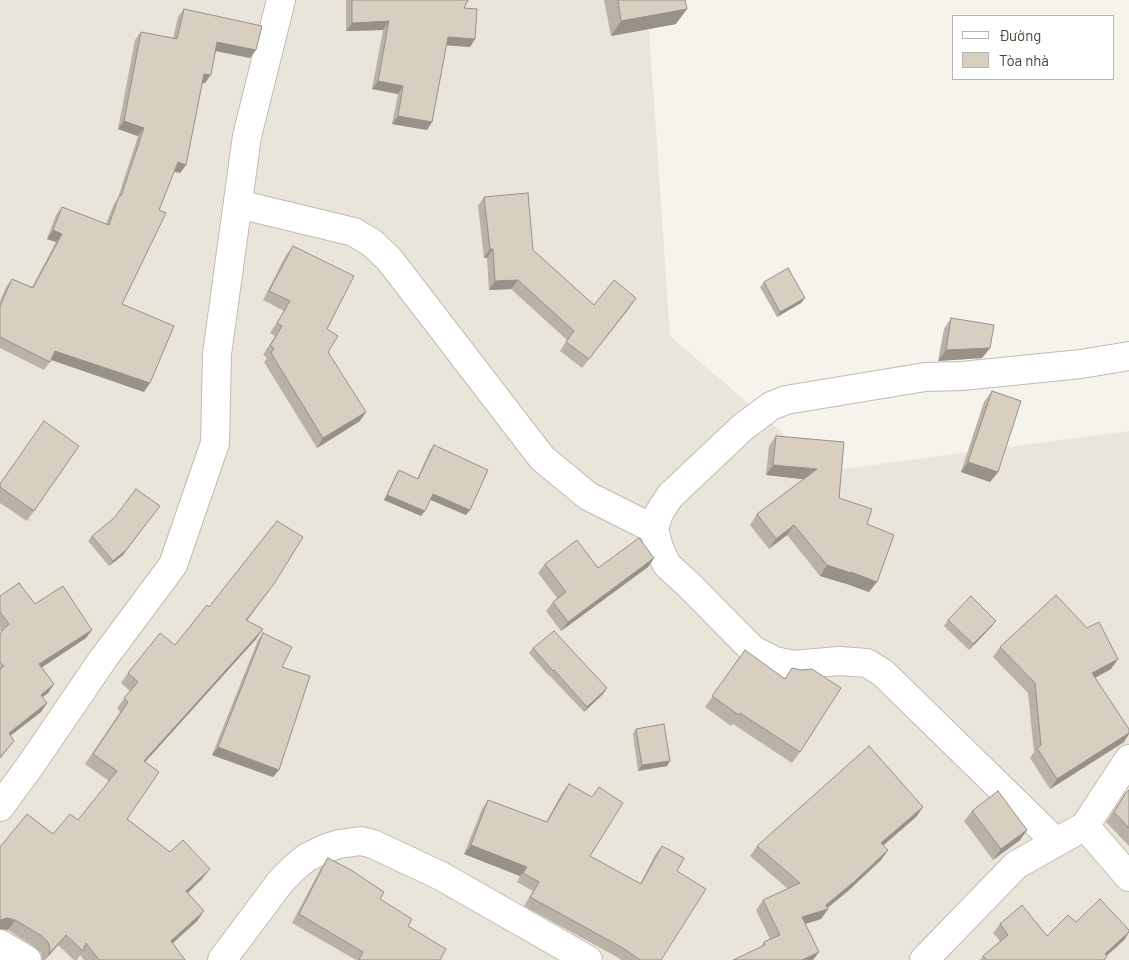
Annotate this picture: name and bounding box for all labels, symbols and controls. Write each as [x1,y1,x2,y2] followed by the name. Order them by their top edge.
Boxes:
[952,15,1114,80] legend
[999,26,1041,44] text: Đường
[999,51,1049,69] text: Tòa nhà

